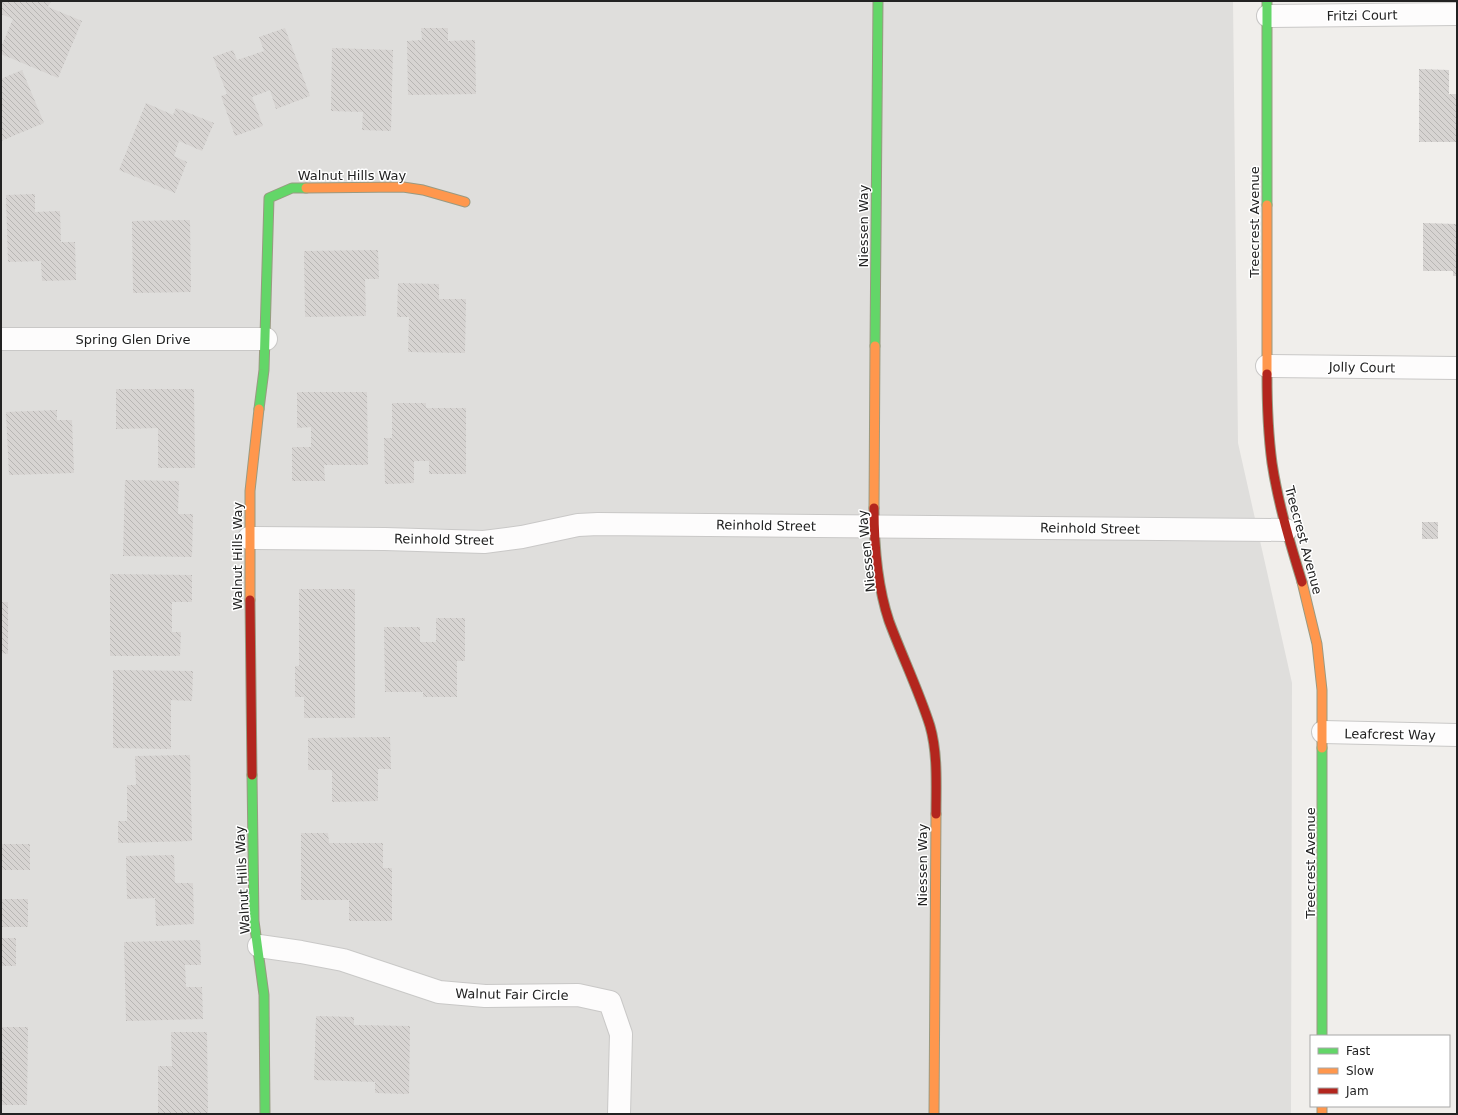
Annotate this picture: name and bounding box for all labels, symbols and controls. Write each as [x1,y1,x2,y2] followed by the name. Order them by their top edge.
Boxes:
[1326,7,1398,24] street label: Fritzi Court
[1247,166,1262,279] street label: Treecrest Avenue
[298,168,407,183] street label: Walnut Hills Way
[856,184,871,267] street label: Niessen Way
[76,332,190,347] street label: Spring Glen Drive
[1328,359,1395,376] street label: Jolly Court
[1282,483,1325,596] street label: Treecrest Avenue
[230,501,245,610] street label: Walnut Hills Way
[855,509,878,593] street label: Niessen Way
[716,517,816,534] street label: Reinhold Street
[1040,520,1140,537] street label: Reinhold Street
[394,531,494,548] street label: Reinhold Street
[1344,726,1436,743] street label: Leafcrest Way
[1303,807,1318,920] street label: Treecrest Avenue
[915,823,930,906] street label: Niessen Way
[232,825,253,935] street label: Walnut Hills Way
[455,986,569,1003] street label: Walnut Fair Circle
[1310,1035,1450,1107] legend
[1346,1044,1370,1058] text: Fast
[1346,1064,1374,1078] text: Slow
[1345,1084,1369,1098] text: Jam

